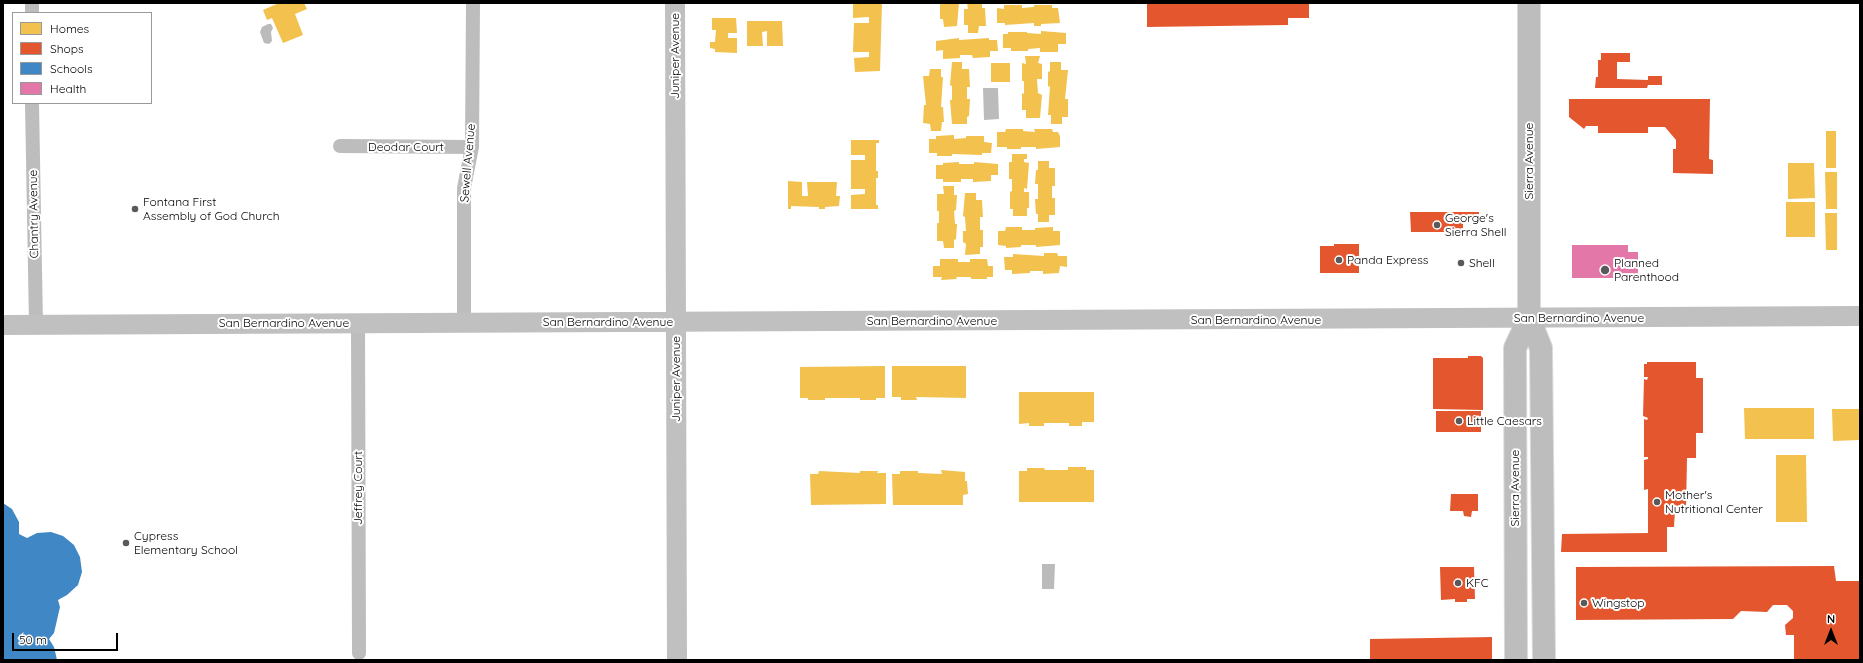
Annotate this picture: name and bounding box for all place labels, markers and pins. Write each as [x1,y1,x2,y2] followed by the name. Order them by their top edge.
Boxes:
[143,195,280,223] place label: Fontana First Assembly of God Church
[130,204,140,214] marker: Fontana First Assembly of God Church
[1445,211,1507,239] place label: George's Sierra Shell
[1432,220,1442,230] marker: George's Sierra Shell
[1347,253,1428,267] place label: Panda Express
[1334,255,1344,265] marker: Panda Express
[1469,256,1495,270] place label: Shell
[1614,256,1679,284] place label: Planned Parenthood
[1456,258,1466,268] marker: Shell
[1599,264,1611,276] marker: Planned Parenthood
[1467,414,1542,428] place label: Little Caesars
[1454,416,1464,426] marker: Little Caesars
[1665,488,1763,516] place label: Mother's Nutritional Center
[1652,497,1662,507] marker: Mother's Nutritional Center
[134,529,238,557] place label: Cypress Elementary School
[121,538,131,548] marker: Cypress Elementary School
[1466,576,1489,590] place label: KFC
[1453,578,1463,588] marker: KFC
[1592,596,1645,610] place label: Wingstop
[1579,598,1589,608] marker: Wingstop

